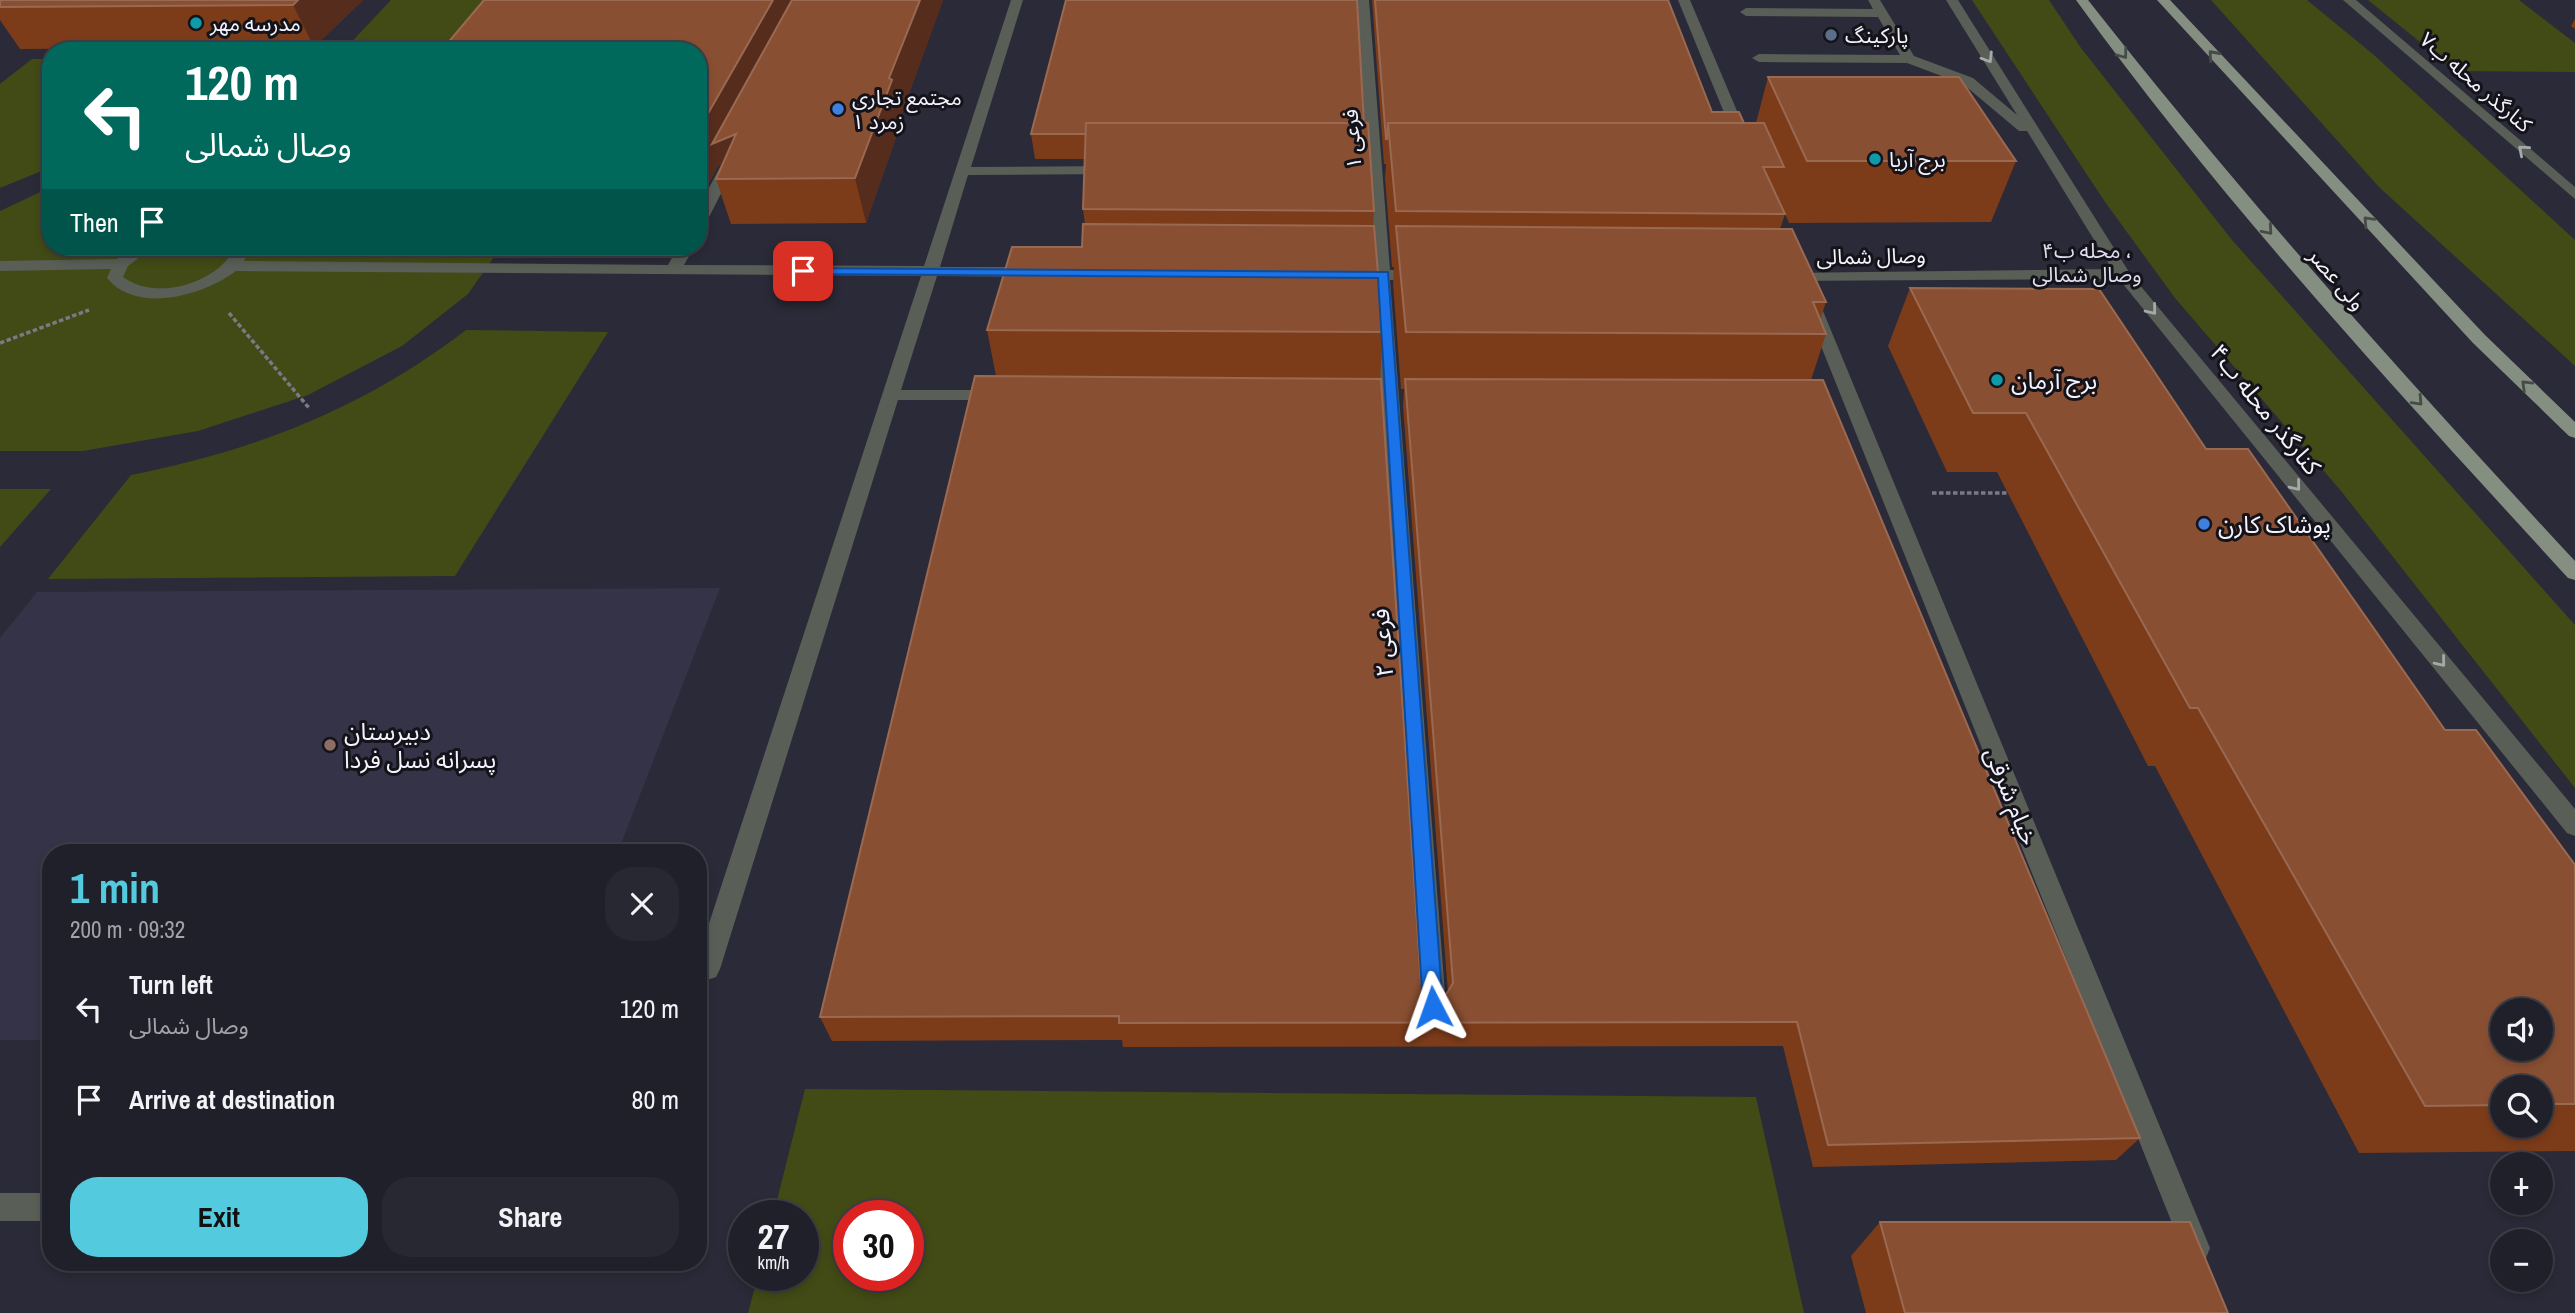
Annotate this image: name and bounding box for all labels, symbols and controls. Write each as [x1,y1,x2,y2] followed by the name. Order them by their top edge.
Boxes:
[209,9,301,38] place label: مدرسه مهر
[188,15,204,31] marker: مدرسه مهر
[1845,21,1908,50] place label: پارکینگ
[2414,25,2538,139] street label: کنارگذر محله ب۷
[1823,27,1839,43] marker: پارکینگ
[2115,47,2128,59] one-way arrow
[185,49,299,115] text: 120 m
[1979,50,1992,63] one-way arrow
[2209,50,2221,63] one-way arrow
[70,70,161,161] icon: left
[852,83,962,136] place label: مجتمع تجاری زمرد ۱
[830,101,846,117] marker: مجتمع تجاری زمرد ۱
[1335,108,1369,170] street label: فرعی ۱
[185,123,352,166] text: وصال شمالی
[1889,145,1946,175] place label: برج آریا
[2519,146,2532,158] one-way arrow
[1867,151,1883,167] marker: برج آریا
[133,203,171,241] icon: arrive
[70,205,119,240] text: Then
[2363,216,2376,229] one-way arrow
[2260,222,2272,235] one-way arrow
[2032,236,2142,289] district label: محله ب۴ ، وصال شمالی
[773,241,833,301] pin
[1816,241,1926,271] street label: وصال شمالی
[2301,241,2372,316] street label: ولی عصر
[784,252,822,290] icon: arrive
[2144,301,2156,314] one-way arrow
[2203,337,2329,482] street label: کنارگذر محله ب۴
[2011,364,2097,398] place label: برج آرمان
[1989,372,2005,388] marker: برج آرمان
[2521,380,2534,393] one-way arrow
[2409,393,2422,406] one-way arrow
[2288,478,2301,490] one-way arrow
[2218,508,2331,540] place label: پوشاک کارن
[2196,516,2212,532] marker: پوشاک کارن
[1364,608,1400,678] street label: فرعی ۲
[2432,654,2445,666] one-way arrow
[344,715,496,775] place label: دبیرستان پسرانه نسل فردا
[322,737,338,753] marker: دبیرستان پسرانه نسل فردا
[1975,742,2046,851] street label: خیام شرقی
[70,860,160,916] text: 1 min
[605,867,679,941] button: close
[70,914,185,945] text: 200 m · 09:32
[129,967,213,1002] text: Turn left
[1396,970,1470,1044] position arrow
[70,990,108,1028] icon: left
[620,991,679,1026] text: 120 m
[2490,998,2553,1292] map controls
[2490,998,2553,1061] button: sound
[129,1010,249,1041] text: وصال شمالی
[2490,1075,2553,1138] button: search
[70,1081,108,1119] icon: arrive
[129,1082,335,1117] text: Arrive at destination
[632,1082,679,1117] text: 80 m
[2490,1152,2553,1215] button: +
[70,1177,368,1257] button: Exit
[382,1177,679,1257] button: Share
[833,1200,924,1291] speed limit sign: 30
[758,1213,789,1260] text: 27
[2490,1229,2553,1292] button: −
[758,1250,790,1275] text: km/h

